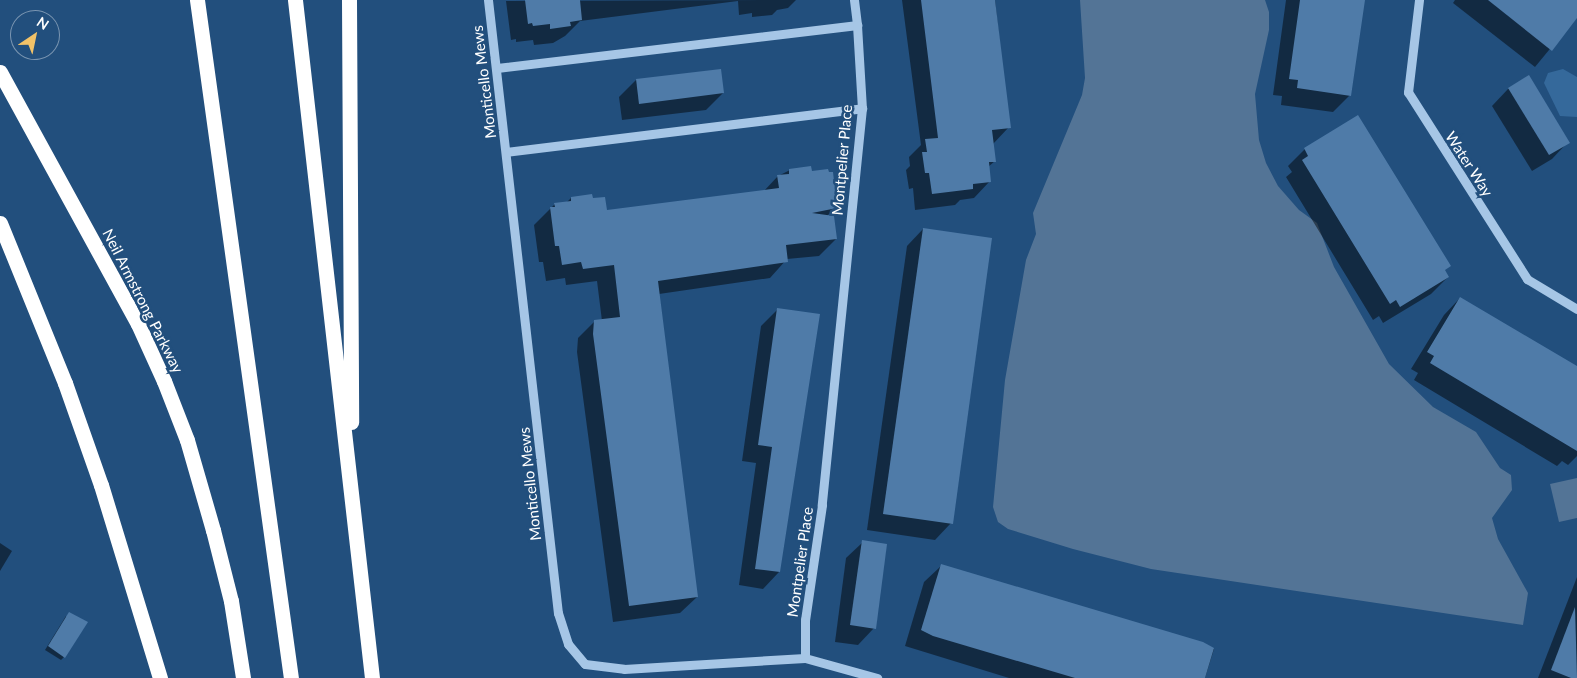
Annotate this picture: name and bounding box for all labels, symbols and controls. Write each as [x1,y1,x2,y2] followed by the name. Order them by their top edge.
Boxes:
[10,10,60,60] north arrow
[34,13,52,33] text: N
[468,24,500,140] street label: Monticello Mews
[828,104,856,216] street label: Montpelier Place
[1441,128,1497,200] street label: Water Way
[99,226,187,376] street label: Neil Armstrong Parkway
[515,426,545,542] street label: Monticello Mews
[783,506,817,618] street label: Montpelier Place

